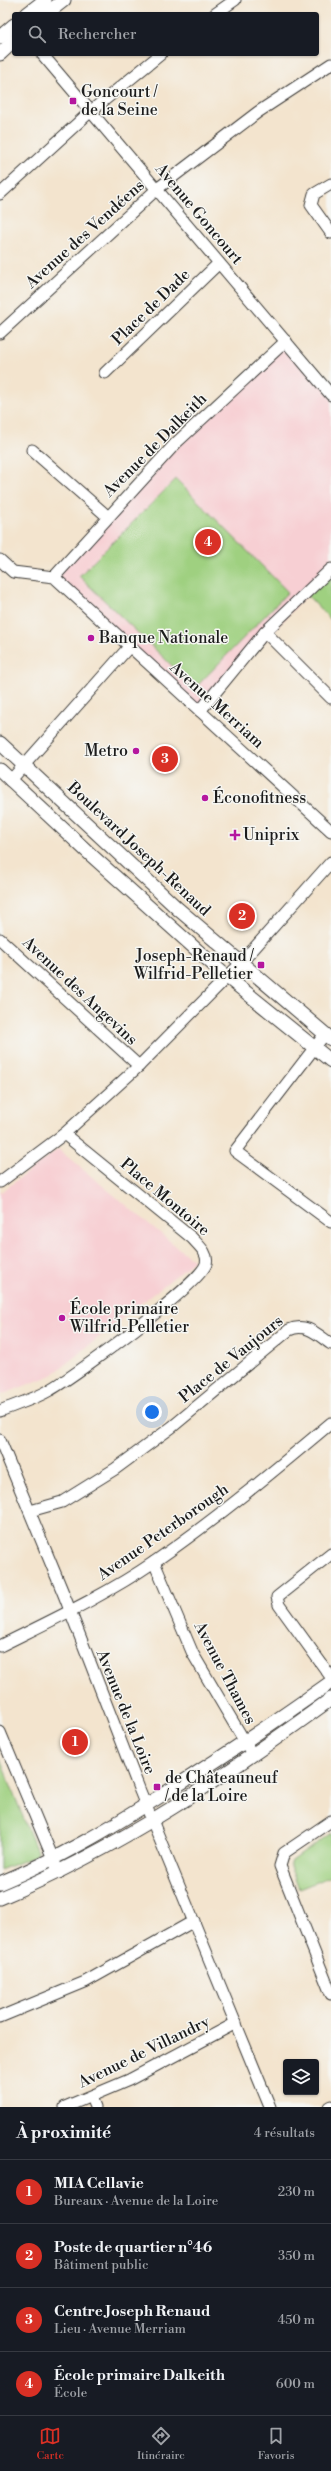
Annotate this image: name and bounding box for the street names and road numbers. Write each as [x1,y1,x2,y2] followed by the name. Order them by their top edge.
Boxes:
[150,159,247,269] street label: Avenue Goncourt
[21,175,149,293] street label: Avenue des Vendéens
[108,265,194,349] street label: Place de Dade
[98,389,211,502] street label: Avenue de Dalkeith
[165,657,268,753] street label: Avenue Merriam
[63,777,215,920] street label: Boulevard Joseph-Renaud
[18,932,142,1049] street label: Avenue des Angevins
[116,1154,214,1240] street label: Place Montoire
[175,1311,287,1407] street label: Place de Vaujours
[93,1479,233,1585] street label: Avenue Peterborough
[189,1617,261,1728] street label: Avenue Thames
[92,1646,160,1777] street label: Avenue de la Loire
[74,2011,213,2093] street label: Avenue de Villandry

